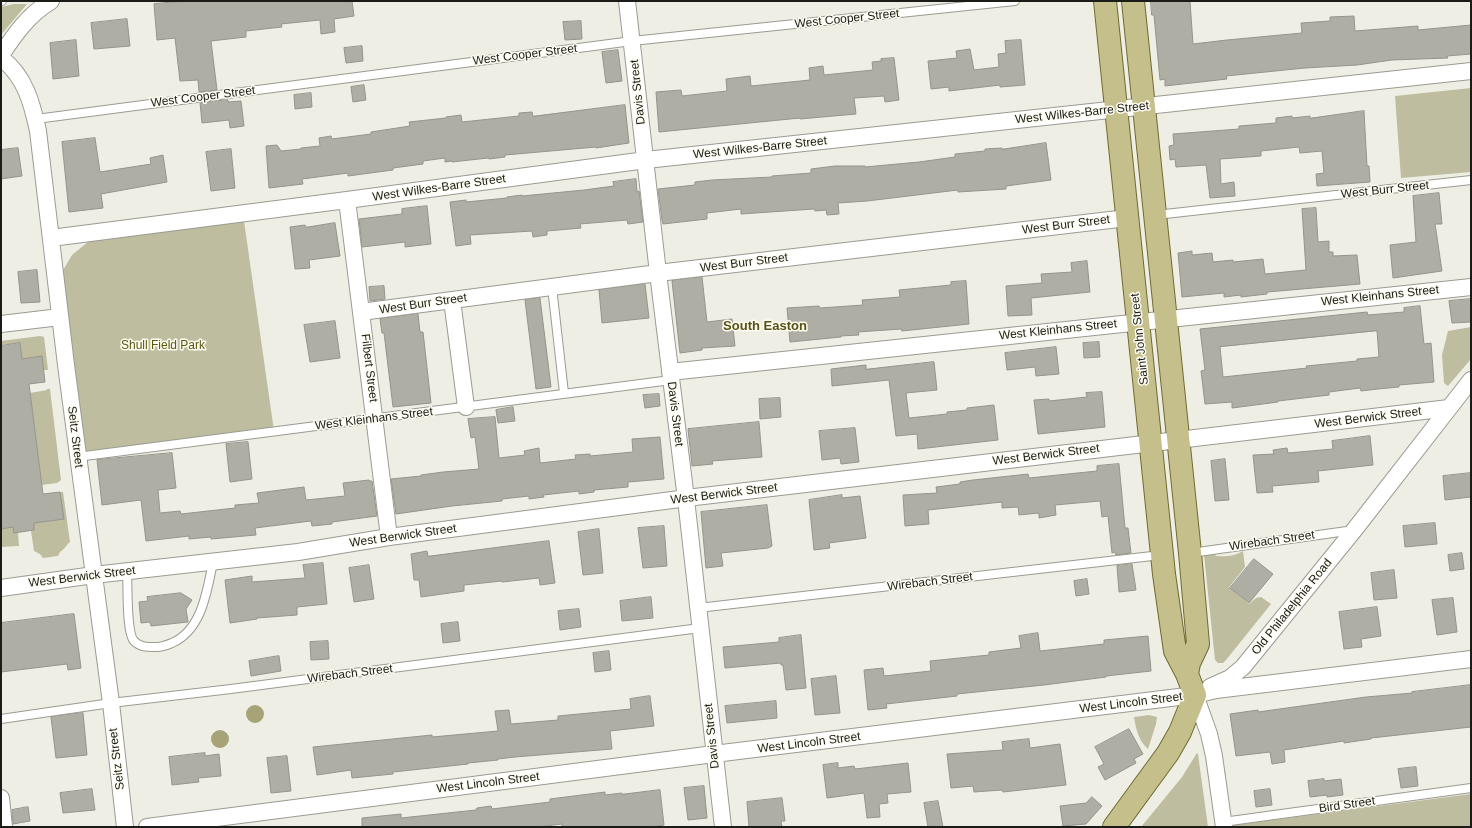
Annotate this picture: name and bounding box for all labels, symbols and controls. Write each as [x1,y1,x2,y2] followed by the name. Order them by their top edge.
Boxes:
[794,6,900,32] street label: West Cooper Street
[472,41,578,69] street label: West Cooper Street
[627,59,649,125] street label: Davis Street
[150,83,256,111] street label: West Cooper Street
[1014,99,1150,127] street label: West Wilkes-Barre Street
[692,134,828,162] street label: West Wilkes-Barre Street
[371,172,507,204] street label: West Wilkes-Barre Street
[1340,178,1430,202] street label: West Burr Street
[1021,212,1111,238] street label: West Burr Street
[699,250,789,276] street label: West Burr Street
[1320,283,1440,309] street label: West Kleinhans Street
[378,291,468,317] street label: West Burr Street
[1128,292,1152,386] street label: Saint John Street
[998,317,1118,343] street label: West Kleinhans Street
[723,318,807,334] district label: South Easton
[358,333,380,403] street label: Filbert Street
[121,339,205,353] park label: Shull Field Park
[664,381,686,447] street label: Davis Street
[1314,404,1422,432] street label: West Berwick Street
[64,405,86,469] street label: Seitz Street
[314,405,434,433] street label: West Kleinhans Street
[992,441,1100,469] street label: West Berwick Street
[670,480,778,508] street label: West Berwick Street
[349,521,457,551] street label: West Berwick Street
[1228,528,1316,554] street label: Wirebach Street
[1249,556,1335,658] street label: Old Philadelphia Road
[28,563,136,591] street label: West Berwick Street
[886,570,974,594] street label: Wirebach Street
[306,662,394,686] street label: Wirebach Street
[1079,690,1183,716] street label: West Lincoln Street
[701,703,723,769] street label: Davis Street
[106,727,128,791] street label: Seitz Street
[757,730,861,756] street label: West Lincoln Street
[436,770,540,796] street label: West Lincoln Street
[1318,794,1376,816] street label: Bird Street

